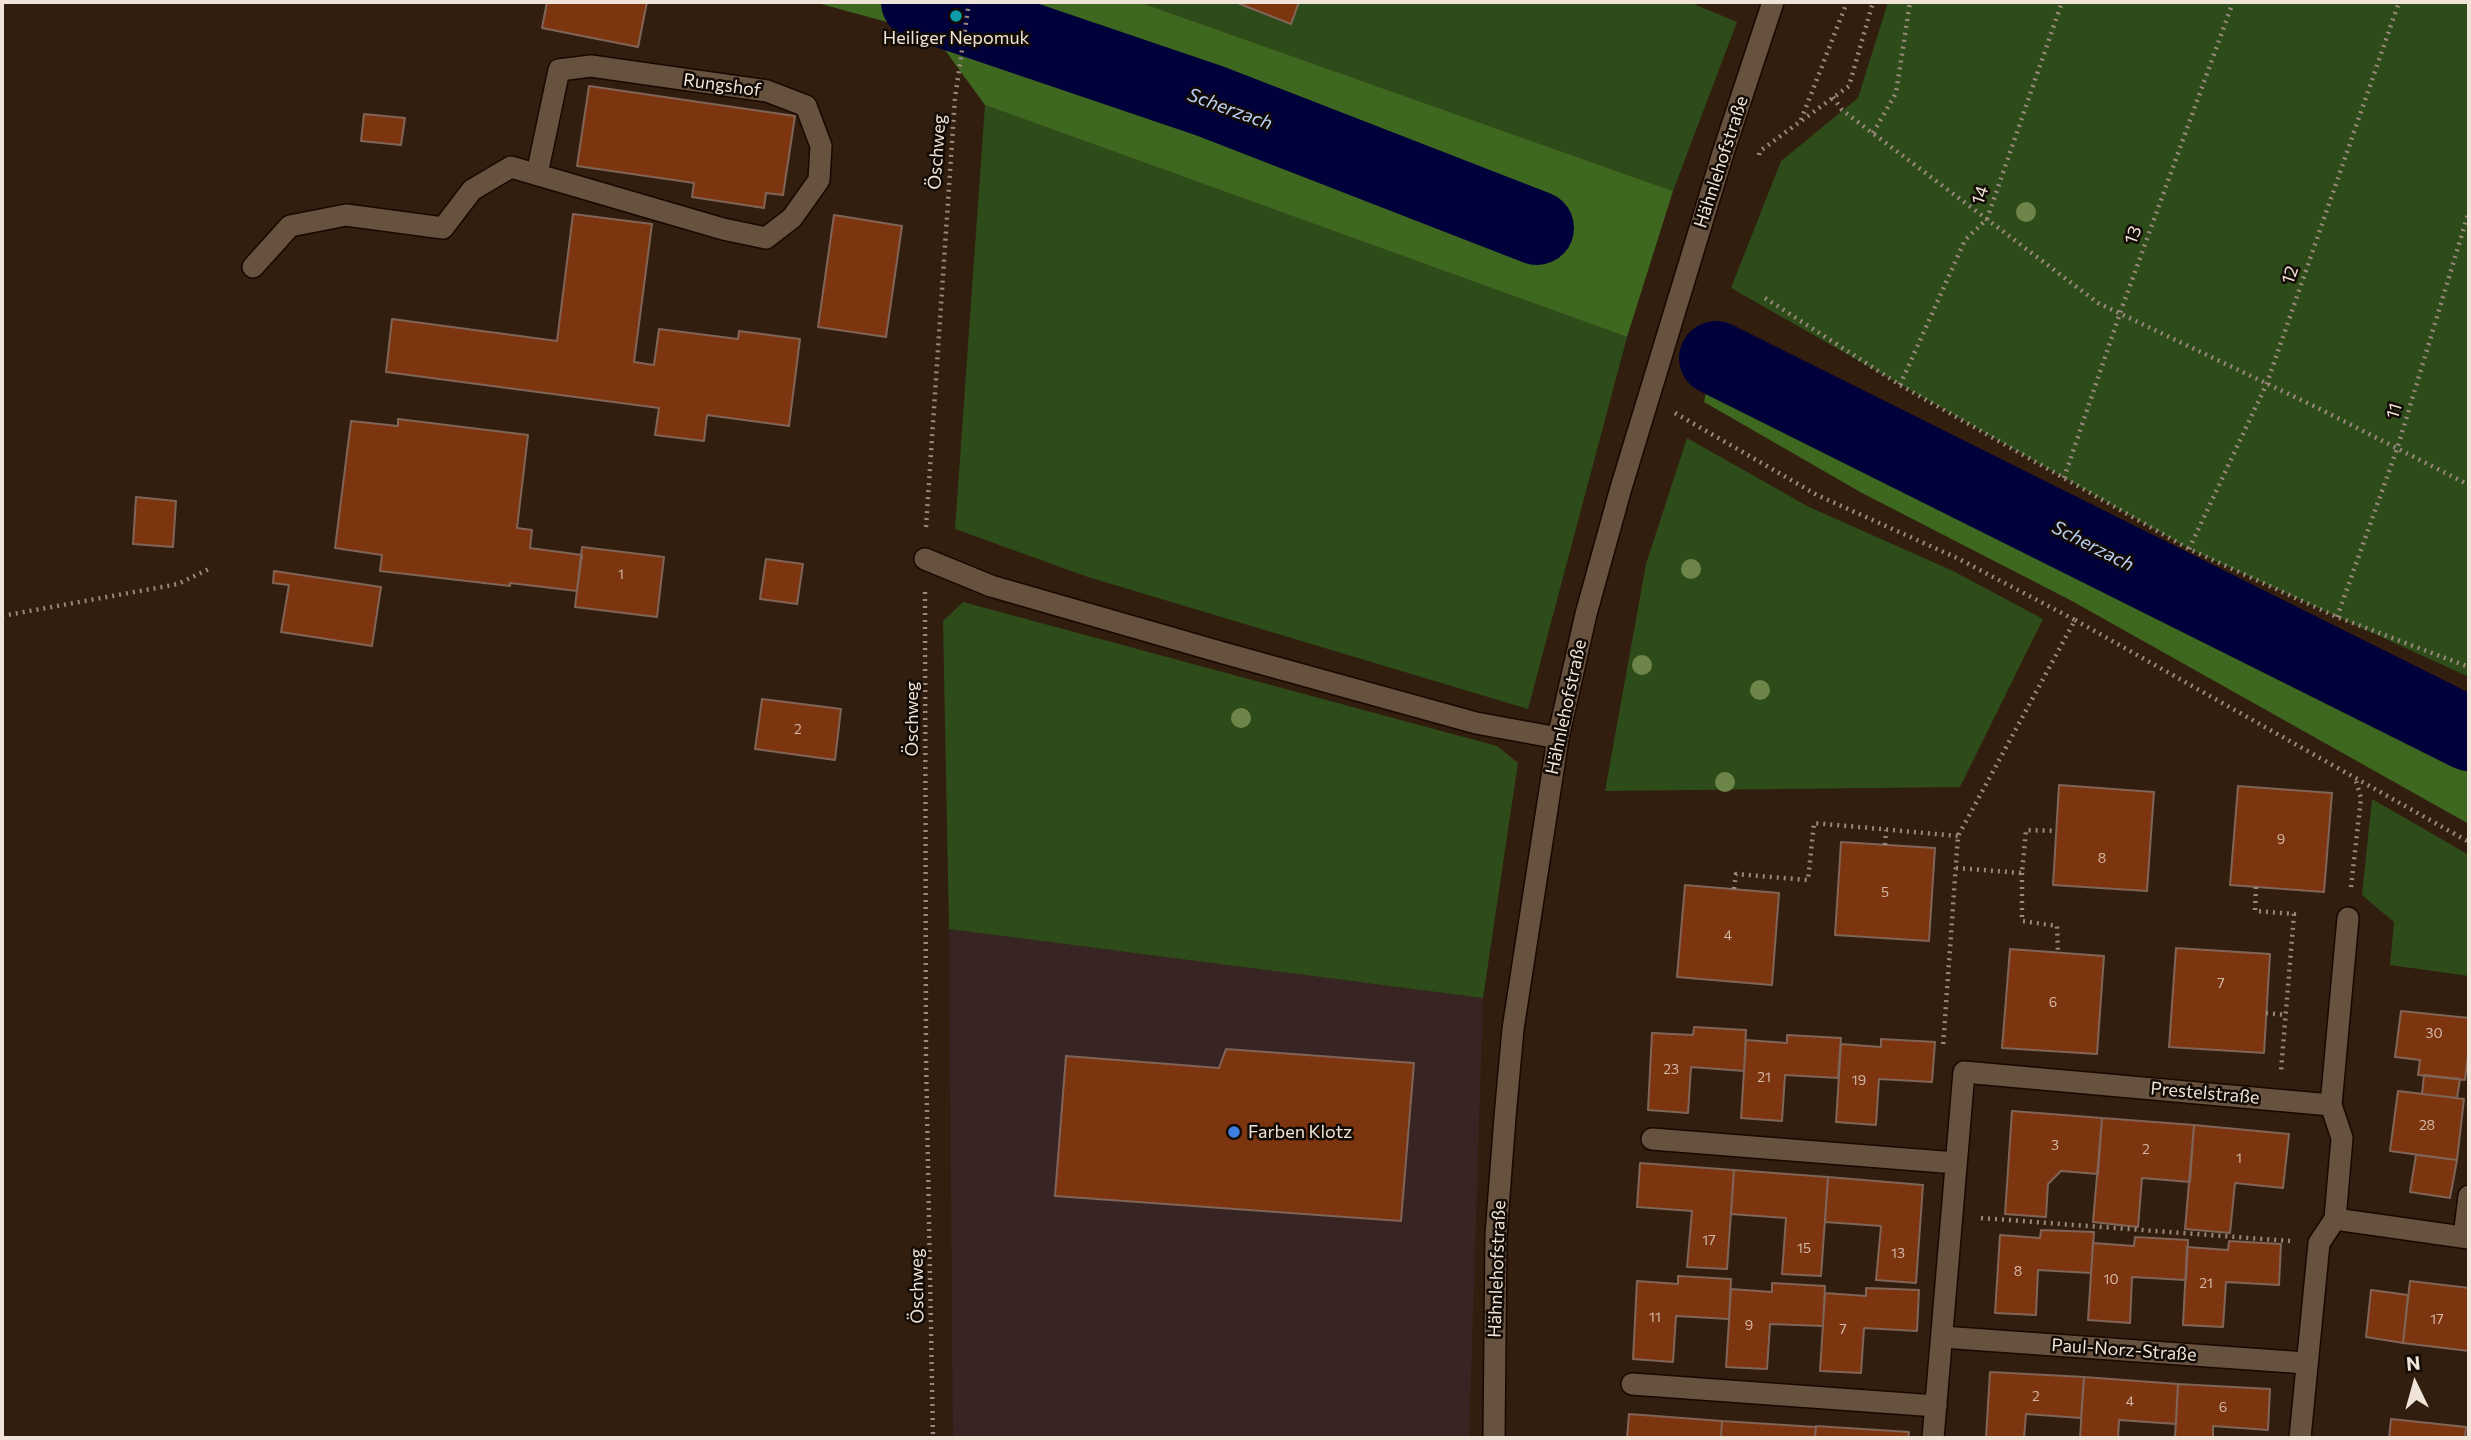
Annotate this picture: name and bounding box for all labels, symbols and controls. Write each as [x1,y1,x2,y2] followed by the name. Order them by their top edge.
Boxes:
[948,8,964,24] marker: Heiliger Nepomuk
[883,27,1029,49] place label: Heiliger Nepomuk
[682,69,762,101] street label: Rungshof
[1184,83,1276,135] water label: Scherzach
[1689,93,1753,231] street label: Hähnlehofstraße
[924,114,950,190] street label: Öschweg
[1967,183,1993,207] street label: 14
[2120,223,2146,247] street label: 13
[2277,263,2303,287] street label: 12
[2381,400,2407,422] street label: 11
[2048,516,2138,576] water label: Scherzach
[618,566,624,582] house number: 1
[1541,637,1591,777] street label: Hähnlehofstraße
[901,681,923,757] street label: Öschweg
[794,721,802,737] house number: 2
[2277,831,2285,847] house number: 9
[2098,850,2106,866] house number: 8
[1881,884,1889,900] house number: 5
[1724,927,1732,943] house number: 4
[2217,975,2225,991] house number: 7
[2049,994,2057,1010] house number: 6
[2425,1025,2443,1041] house number: 30
[1663,1061,1679,1077] house number: 23
[1757,1069,1771,1085] house number: 21
[1852,1072,1866,1088] house number: 19
[2150,1077,2260,1109] street label: Prestelstraße
[2419,1117,2435,1133] house number: 28
[1248,1121,1352,1143] place label: Farben Klotz
[1226,1124,1242,1140] marker: Farben Klotz
[2051,1137,2059,1153] house number: 3
[2142,1141,2150,1157] house number: 2
[2236,1150,2242,1166] house number: 1
[1484,1200,1510,1338] street label: Hähnlehofstraße
[1702,1232,1716,1248] house number: 17
[1797,1240,1811,1256] house number: 15
[1891,1245,1905,1261] house number: 13
[906,1248,928,1324] street label: Öschweg
[2014,1263,2022,1279] house number: 8
[2103,1271,2119,1287] house number: 10
[2199,1275,2213,1291] house number: 21
[1649,1309,1661,1325] house number: 11
[2430,1311,2444,1327] house number: 17
[1745,1317,1753,1333] house number: 9
[1839,1321,1847,1337] house number: 7
[2051,1334,2197,1366] street label: Paul-Norz-Straße
[2380,1349,2450,1419] north arrow
[2405,1351,2421,1375] text: N
[2032,1388,2040,1404] house number: 2
[2126,1393,2134,1409] house number: 4
[2219,1399,2227,1415] house number: 6

